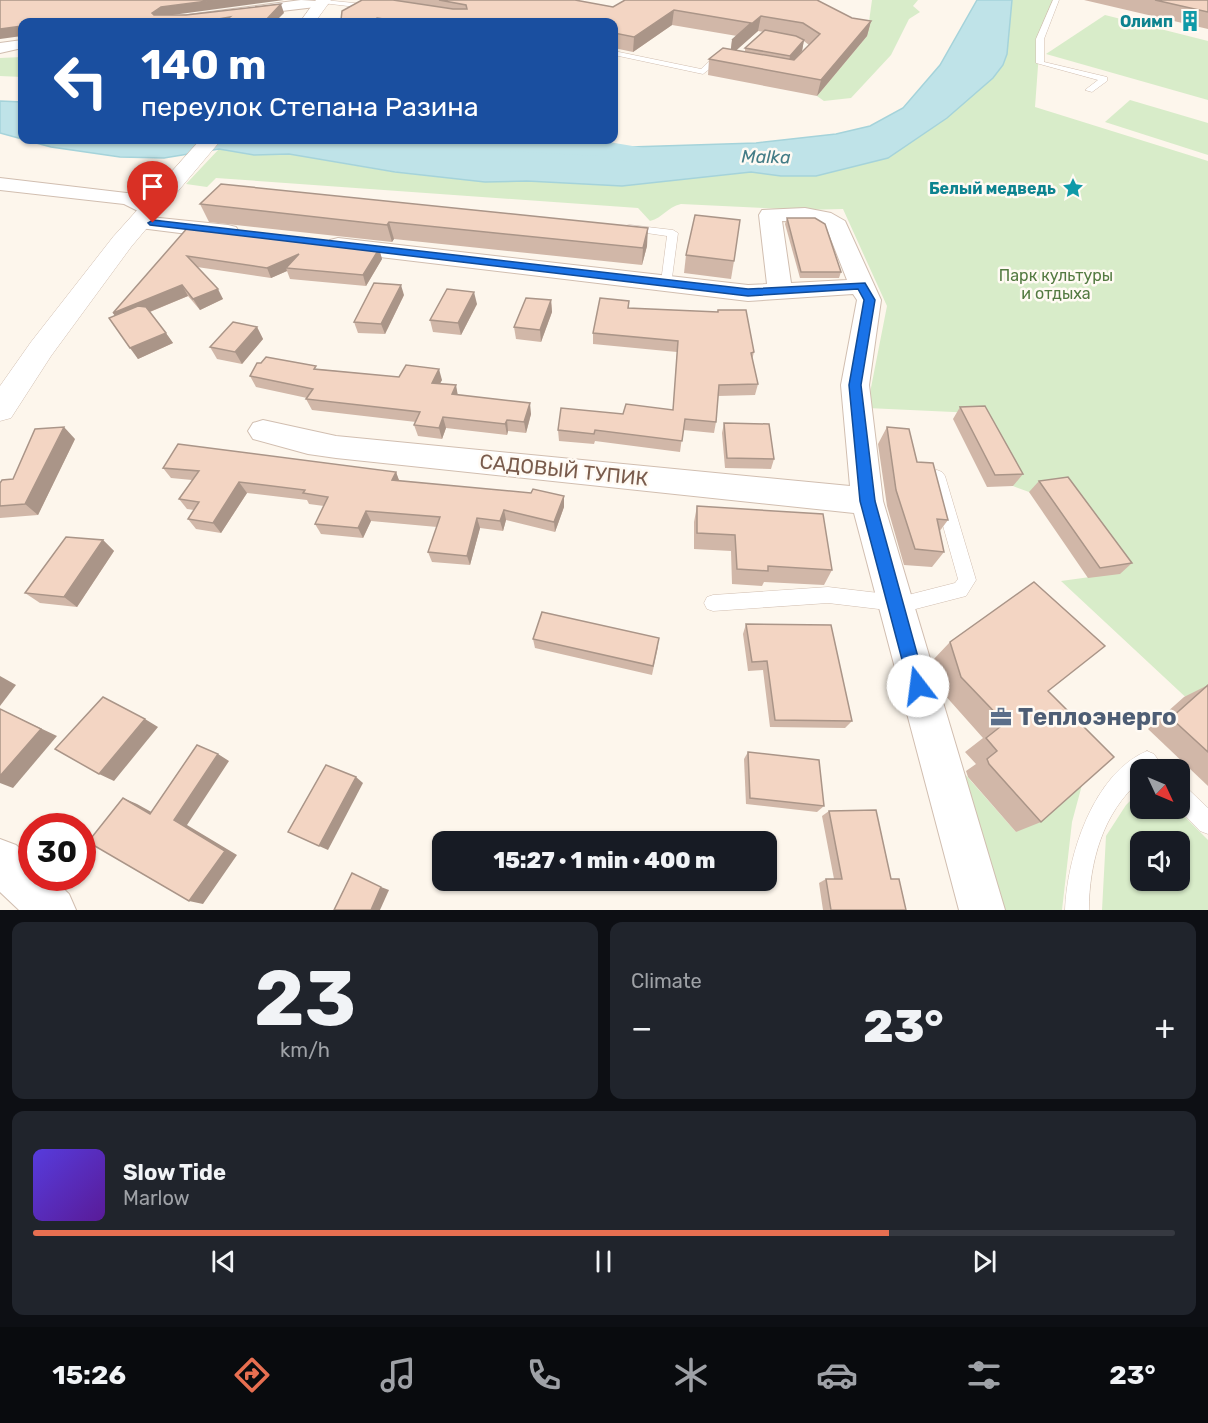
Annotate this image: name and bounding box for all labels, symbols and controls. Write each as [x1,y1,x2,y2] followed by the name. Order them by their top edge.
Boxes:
[1178,9,1202,33] building icon: Олимп
[1120,12,1173,31] place label: Олимп
[141,40,267,90] text: 140 m
[42,42,120,120] icon: left
[141,91,479,123] text: переулок Степана Разина
[741,146,791,168] water label: Malka
[127,161,178,223] pin
[136,170,169,203] icon: arrive
[1061,176,1085,200] place icon: Белый медведь
[929,179,1056,198] place label: Белый медведь
[999,266,1113,303] park label: Парк культуры и отдыха
[479,449,650,491] street label: САДОВЫЙ ТУПИК
[886,654,950,718] position arrow
[1018,703,1177,731] place label: Теплоэнерго
[989,705,1013,729] office icon: Теплоэнерго
[1130,759,1190,819] north arrow
[1130,759,1190,891] map controls
[18,813,96,891] speed limit sign: 30
[1130,831,1190,891] button: sound
[494,847,715,874] text: 15:27 · 1 min · 400 m
[254,952,356,1045] text: 23
[631,969,702,993] text: Climate
[863,1000,944,1053] text: 23°
[631,1008,652,1047] text: −
[1154,1008,1175,1047] text: +
[280,1038,330,1062] text: km/h
[123,1159,226,1186] text: Slow Tide
[123,1186,190,1210] text: Marlow
[207,1245,240,1278] icon: previous
[587,1245,620,1278] icon: pause
[968,1245,1001,1278] icon: next
[231,1354,273,1396] icon: directions
[377,1354,419,1396] icon: music
[523,1354,565,1396] icon: phone
[670,1354,712,1396] icon: climate
[816,1354,858,1396] icon: car
[963,1354,1005,1396] icon: filters
[52,1359,126,1391] text: 15:26
[1109,1359,1156,1391] text: 23°

